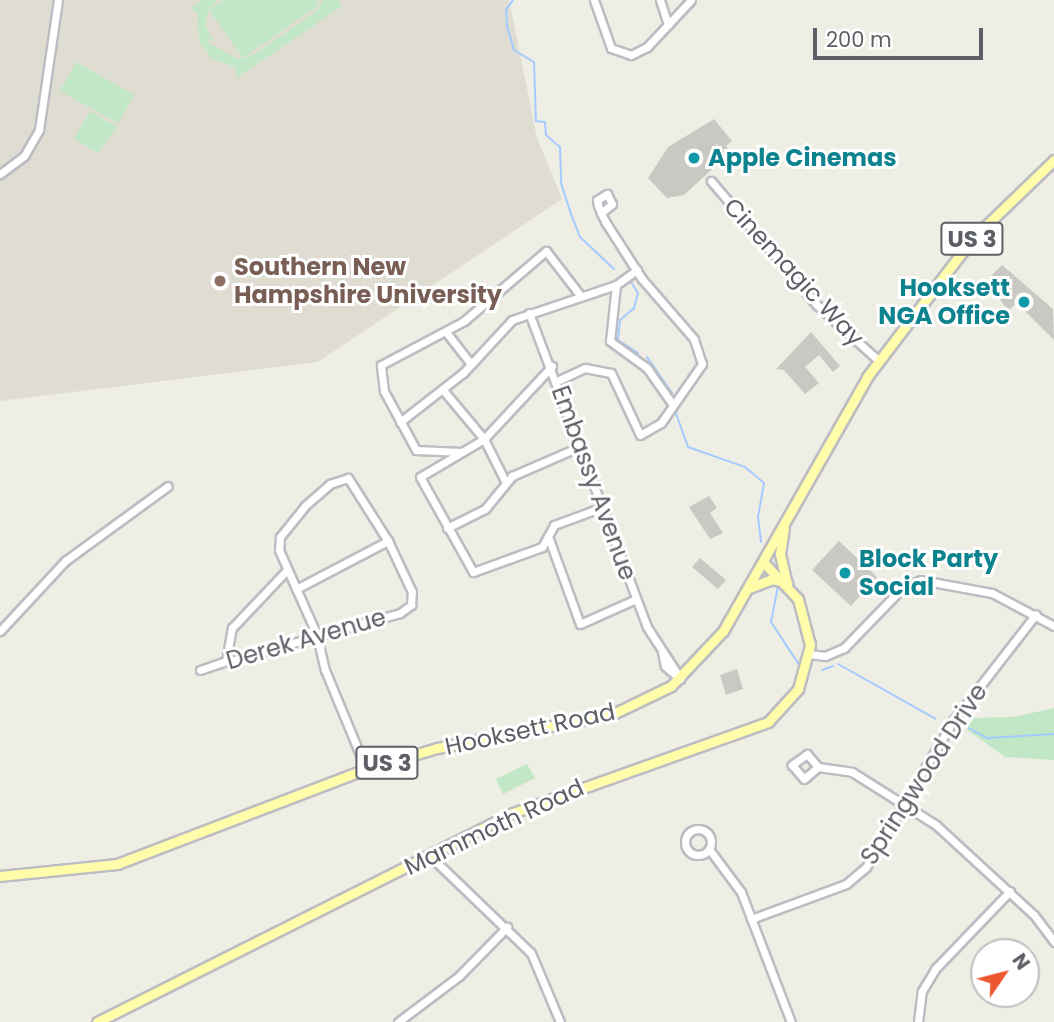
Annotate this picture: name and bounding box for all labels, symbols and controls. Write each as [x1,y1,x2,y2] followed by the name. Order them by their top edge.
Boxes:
[816,14,986,58] scale bar
[826,25,892,54] text: 200 m
[708,144,897,172] place label: Apple Cinemas
[686,150,702,166] marker: Apple Cinemas
[718,192,870,352] street label: Cinemagic Way
[939,220,1005,258] road number: US 3
[234,253,502,309] place label: Southern New Hampshire University
[212,273,228,289] marker: Southern New Hampshire University
[878,274,1010,330] place label: Hooksett NGA Office
[1016,294,1032,310] marker: Hooksett NGA Office
[545,382,643,584] street label: Embassy Avenue
[859,545,998,601] place label: Block Party Social
[837,565,853,581] marker: Block Party Social
[223,602,389,676] street label: Derek Avenue
[855,678,993,870] street label: Springwood Drive
[442,697,618,761] street label: Hooksett Road
[354,744,420,782] road number: US 3
[400,773,588,881] street label: Mammoth Road
[970,938,1040,1008] north arrow
[1006,948,1036,975] text: N

